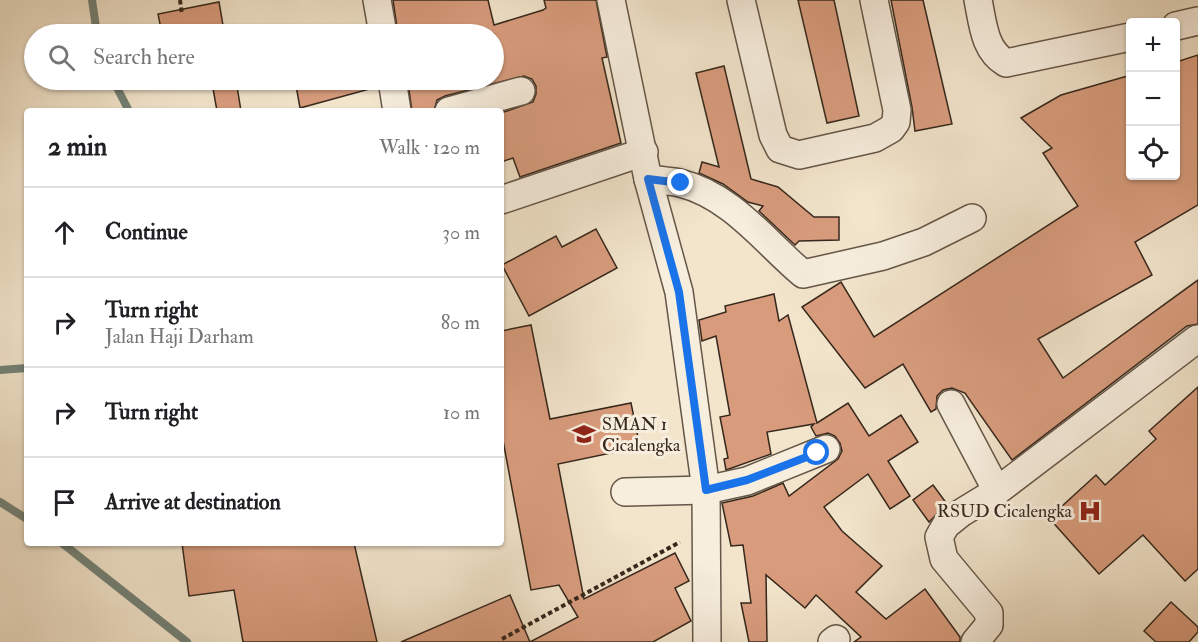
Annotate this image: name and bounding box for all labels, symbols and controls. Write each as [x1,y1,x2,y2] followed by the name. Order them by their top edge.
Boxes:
[1126,18,1180,180] map controls
[1126,18,1180,72] button: +
[24,24,504,90] search box
[45,41,78,74] icon: search
[93,43,195,71] text: Search here
[1126,72,1180,126] button: −
[1126,126,1180,180] button: locate
[48,131,107,163] text: 2 min
[379,135,480,160] text: Walk · 120 m
[667,169,693,195] route end
[48,216,81,249] icon: ahead
[105,218,188,246] text: Continue
[442,220,480,245] text: 30 m
[105,296,198,324] text: Turn right
[48,306,81,339] icon: right
[441,310,480,335] text: 80 m
[105,324,254,349] text: Jalan Haji Darham
[48,396,81,429] icon: right
[105,398,198,426] text: Turn right
[443,400,480,425] text: 10 m
[602,413,681,457] place label: SMAN 1 Cicalengka
[571,421,597,447] school or university icon: SMAN 1 Cicalengka
[803,439,829,465] route start
[48,486,81,519] icon: arrive
[105,488,281,516] text: Arrive at destination
[1077,498,1103,524] hospital icon: RSUD Cicalengka
[937,500,1073,523] place label: RSUD Cicalengka

